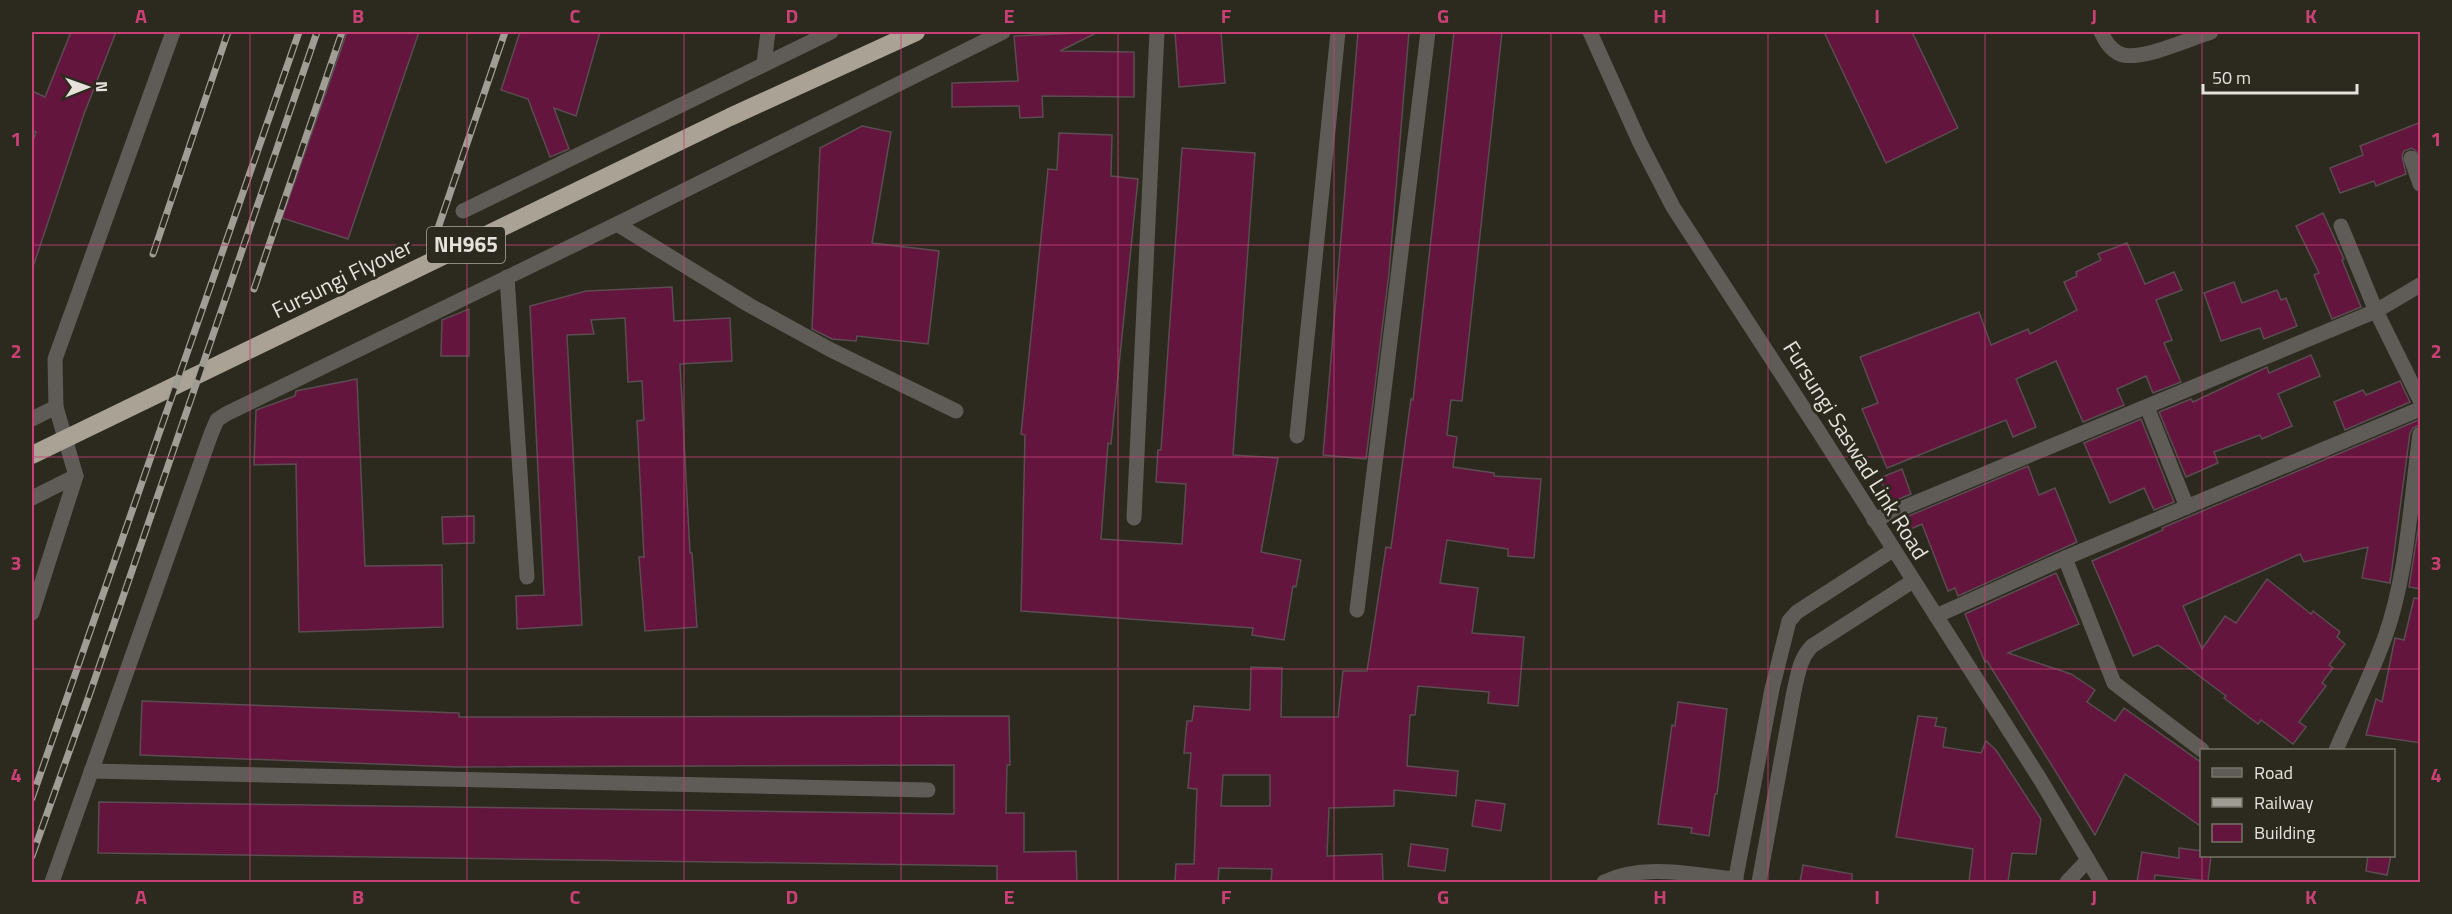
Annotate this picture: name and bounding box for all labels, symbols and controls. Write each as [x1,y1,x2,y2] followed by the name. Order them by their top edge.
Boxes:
[135,0,147,31] text: A
[352,0,364,31] text: B
[570,0,581,31] text: C
[786,0,798,31] text: D
[1003,0,1015,31] text: E
[1221,0,1232,31] text: F
[1437,0,1449,31] text: G
[1653,0,1667,31] text: H
[1874,0,1880,31] text: I
[2091,0,2097,31] text: J
[2305,0,2317,31] text: K
[57,57,117,117] north arrow
[2203,57,2358,95] scale bar
[2212,64,2251,91] text: 50 m
[90,81,114,92] text: N
[10,123,22,154] text: 1
[2430,123,2442,154] text: 1
[427,227,505,263] road number: NH965
[266,229,418,327] street label: Fursungi Flyover
[1775,334,1937,566] street label: Fursungi Saswad Link Road
[10,335,22,366] text: 2
[2430,335,2442,366] text: 2
[10,547,22,578] text: 3
[2430,547,2442,578] text: 3
[2200,749,2395,857] legend
[10,759,22,790] text: 4
[2254,759,2293,786] text: Road
[2430,759,2442,790] text: 4
[2254,789,2314,816] text: Railway
[2254,819,2315,846] text: Building
[135,881,147,912] text: A
[352,881,364,912] text: B
[570,881,581,912] text: C
[786,881,798,912] text: D
[1003,881,1015,912] text: E
[1221,881,1232,912] text: F
[1437,881,1449,912] text: G
[1653,881,1667,912] text: H
[1874,881,1880,912] text: I
[2091,881,2097,912] text: J
[2305,881,2317,912] text: K

